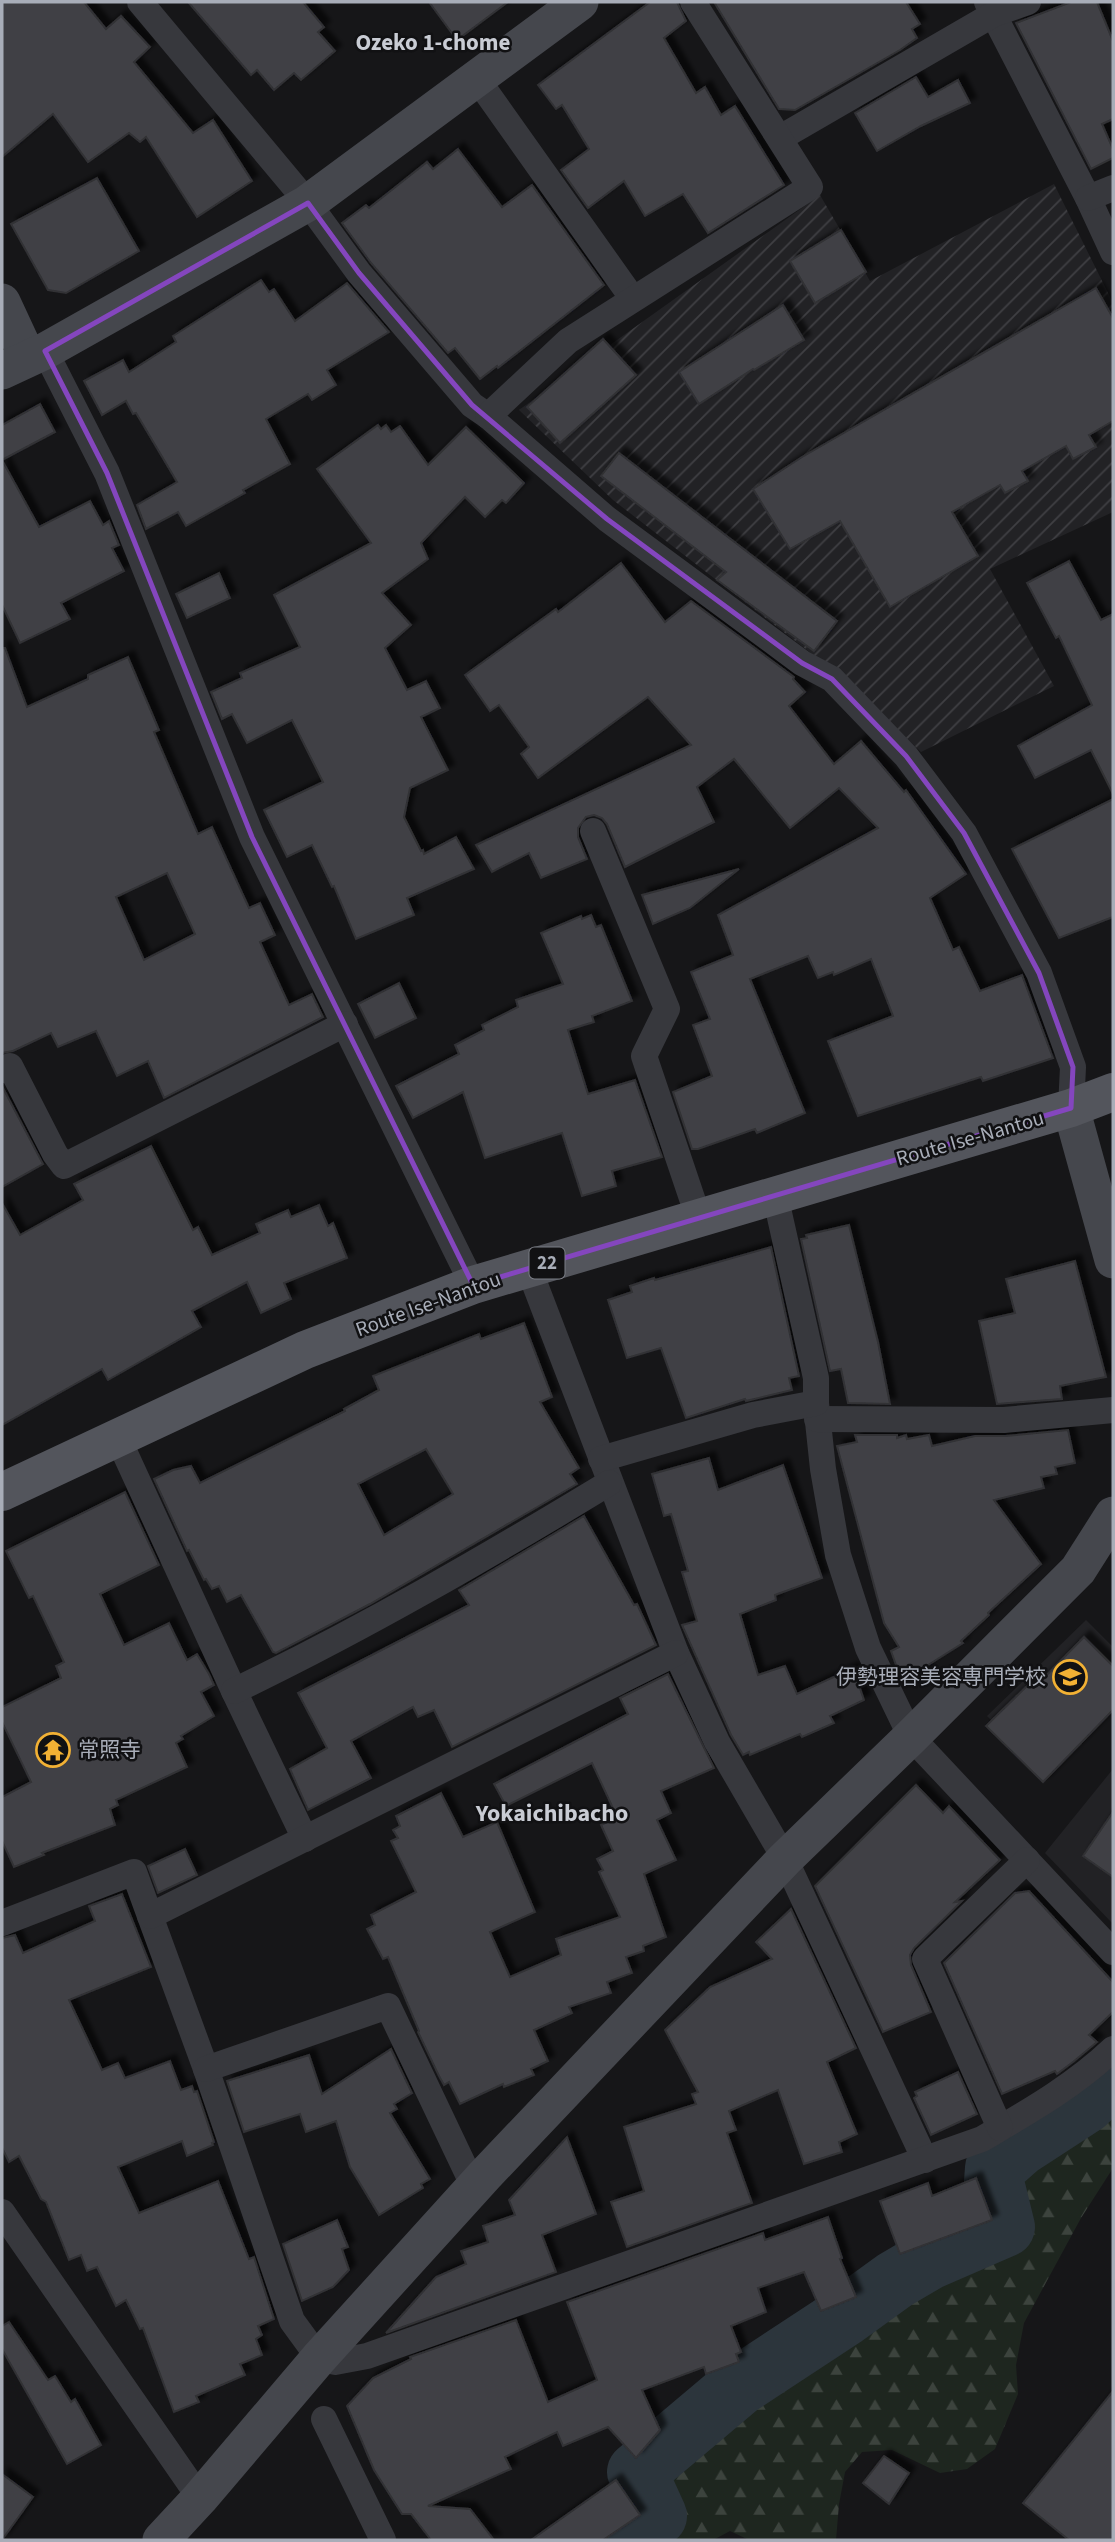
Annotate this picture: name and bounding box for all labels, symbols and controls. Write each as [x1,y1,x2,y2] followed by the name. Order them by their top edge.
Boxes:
[355,26,511,59] district label: Ozeko 1-chome
[892,1103,1048,1173] street label: Route Ise-Nantou
[530,1247,564,1278] road number: 22
[351,1264,505,1344] street label: Route Ise-Nantou
[1051,1658,1089,1696] school or university icon: 伊勢理容美容専門学校
[836,1662,1046,1692] place label: 伊勢理容美容専門学校
[34,1731,72,1769] temple icon: 常照寺
[78,1735,141,1765] place label: 常照寺
[475,1796,628,1831] district label: Yokaichibacho

